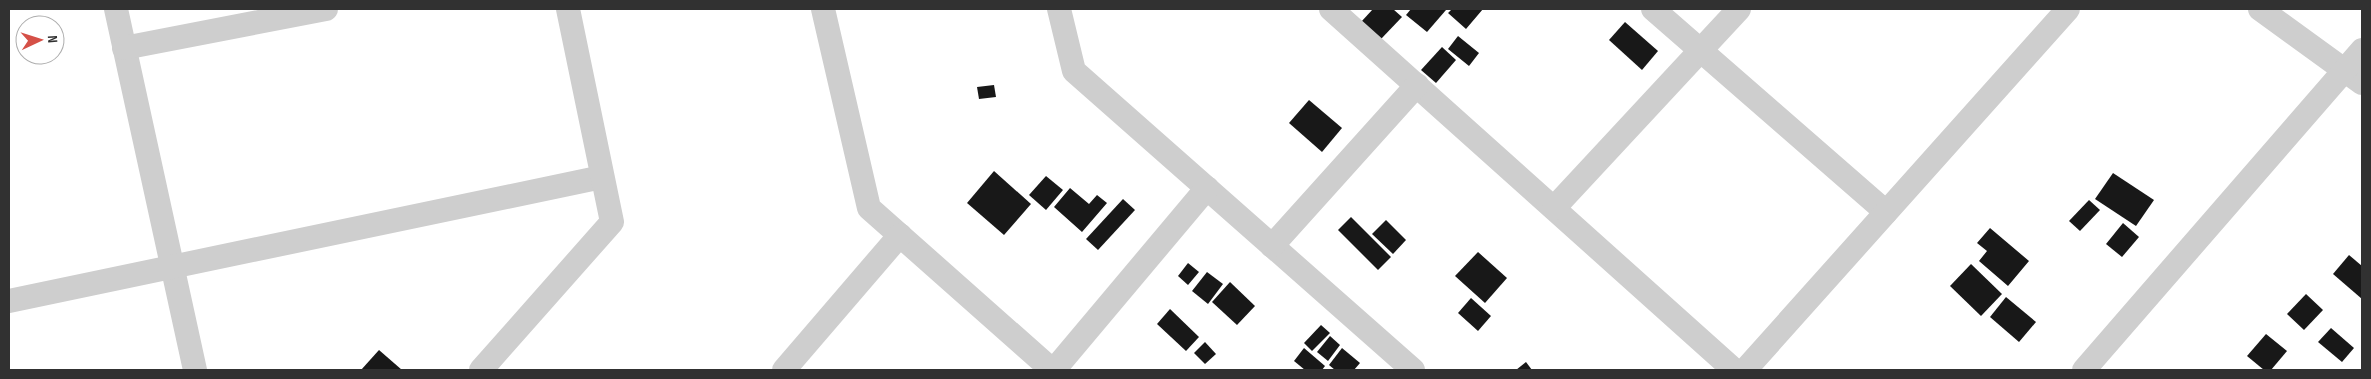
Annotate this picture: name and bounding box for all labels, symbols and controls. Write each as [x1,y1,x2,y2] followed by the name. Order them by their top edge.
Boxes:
[15,15,65,65] north arrow
[44,35,61,43] text: N

